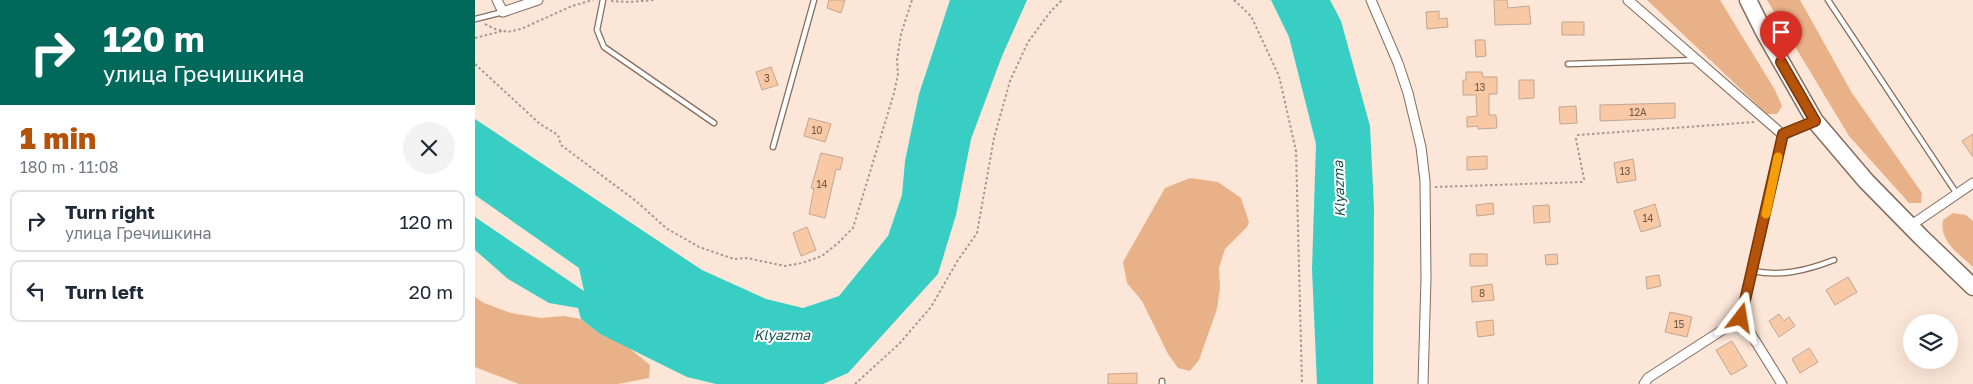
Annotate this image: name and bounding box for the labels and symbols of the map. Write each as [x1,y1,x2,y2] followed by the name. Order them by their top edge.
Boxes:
[1760,11,1802,62] pin
[764,72,770,84] house number: 3
[1475,81,1485,93] house number: 13
[1629,106,1647,118] house number: 12А
[811,124,823,136] house number: 10
[1329,159,1348,218] water label: Klyazma
[1620,165,1630,177] house number: 13
[817,178,827,190] house number: 14
[1643,212,1653,224] house number: 14
[1479,287,1485,299] house number: 8
[1714,291,1766,343] position arrow
[1674,318,1685,330] house number: 15
[754,326,811,343] water label: Klyazma

